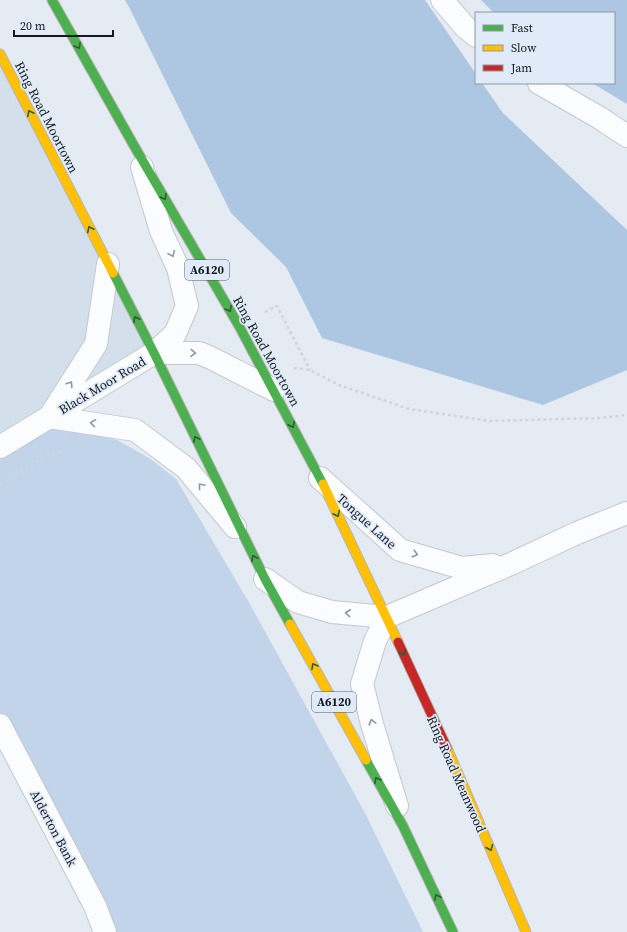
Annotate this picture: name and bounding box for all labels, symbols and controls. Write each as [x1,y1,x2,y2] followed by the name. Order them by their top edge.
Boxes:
[14,12,113,38] scale bar
[475,12,615,84] legend
[20,18,46,34] text: 20 m
[511,20,533,36] text: Fast
[511,40,537,56] text: Slow
[74,42,81,49] one-way arrow
[11,59,82,176] street label: Ring Road Moortown
[510,60,532,76] text: Jam
[28,110,35,117] one-way arrow
[159,192,166,200] one-way arrow
[87,226,95,233] one-way arrow
[167,250,175,257] one-way arrow
[185,260,229,280] road number: A6120
[229,293,304,409] street label: Ring Road Moortown
[225,305,232,312] one-way arrow
[134,316,141,323] one-way arrow
[190,349,196,358] one-way arrow
[56,352,149,418] street label: Black Moor Road
[66,381,73,388] one-way arrow
[89,419,96,428] one-way arrow
[287,421,295,428] one-way arrow
[193,436,201,444] one-way arrow
[198,484,205,491] one-way arrow
[333,490,400,553] street label: Tongue Lane
[332,509,340,517] one-way arrow
[411,549,418,558] one-way arrow
[252,555,259,562] one-way arrow
[345,609,351,618] one-way arrow
[398,648,406,656] one-way arrow
[311,663,318,671] one-way arrow
[312,692,356,712] road number: A6120
[423,713,490,836] street label: Ring Road Meanwood
[368,719,377,726] one-way arrow
[375,777,382,784] one-way arrow
[26,787,81,870] street label: Alderton Bank
[485,845,493,852] one-way arrow
[434,893,442,901] one-way arrow

